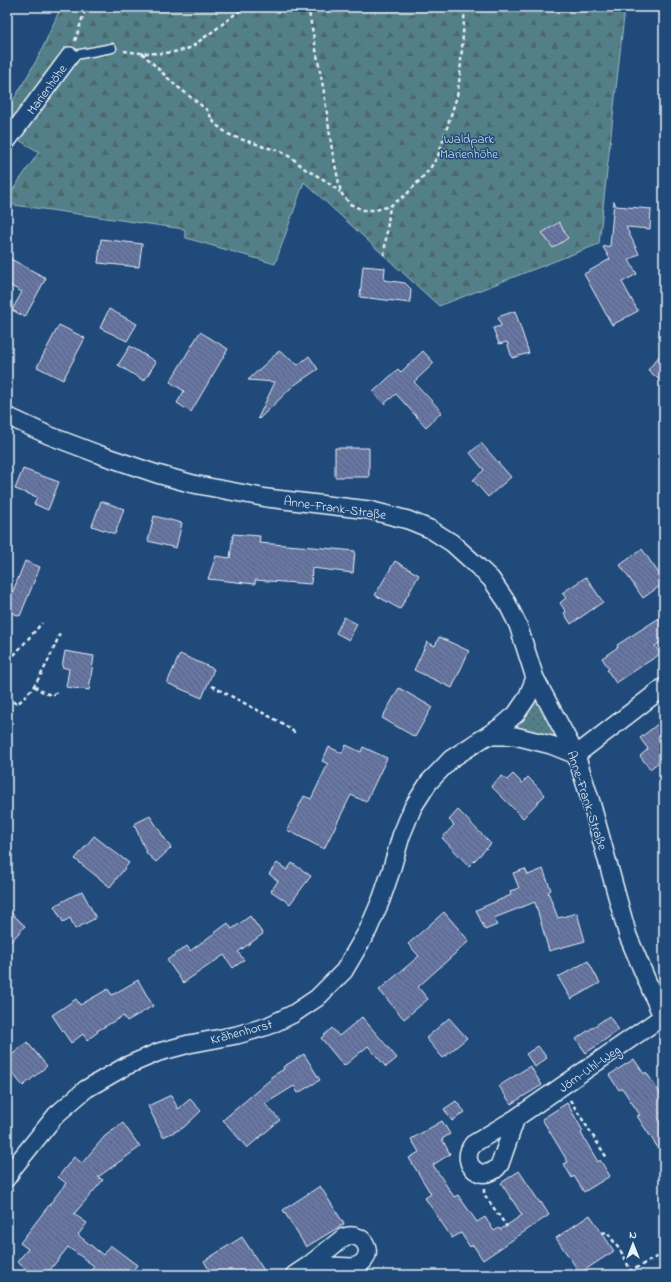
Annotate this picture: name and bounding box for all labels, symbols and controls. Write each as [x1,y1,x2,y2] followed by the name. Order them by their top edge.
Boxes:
[22,61,72,119] street label: Marienhöhe
[440,130,498,164] park label: Waldpark Marienhöhe
[282,492,387,525] street label: Anne-Frank-Straße
[562,748,612,853] street label: Anne-Frank-Straße
[208,1015,275,1050] street label: Krähenhorst
[555,1041,625,1098] street label: Jörn-Uhl-Weg
[613,1224,653,1264] north arrow
[629,1227,637,1243] text: N

